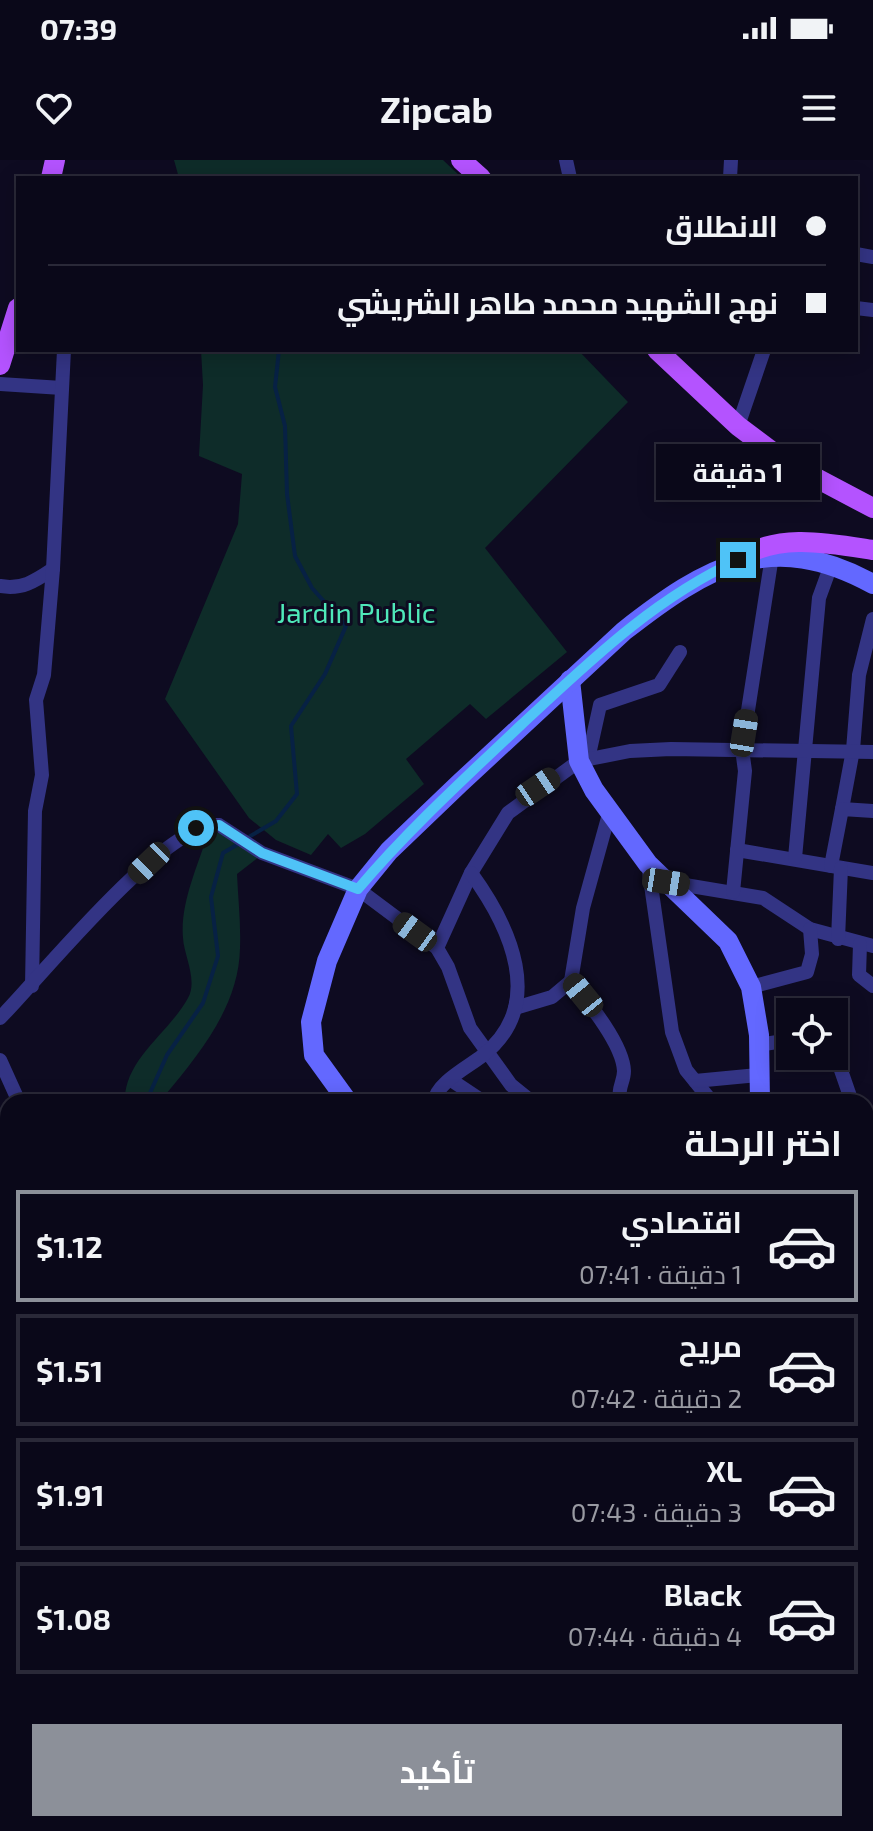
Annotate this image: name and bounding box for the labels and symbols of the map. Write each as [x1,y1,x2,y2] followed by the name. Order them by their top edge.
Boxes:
[656,444,820,500] callout: 1 دقيقة
[720,542,756,578] route end
[277,595,435,629] park label: Jardin Public
[728,707,760,759] car
[511,764,565,810] car
[178,810,214,846] route start
[123,838,175,888] car
[640,866,692,898] car
[389,908,441,956] car
[559,969,607,1021] car

